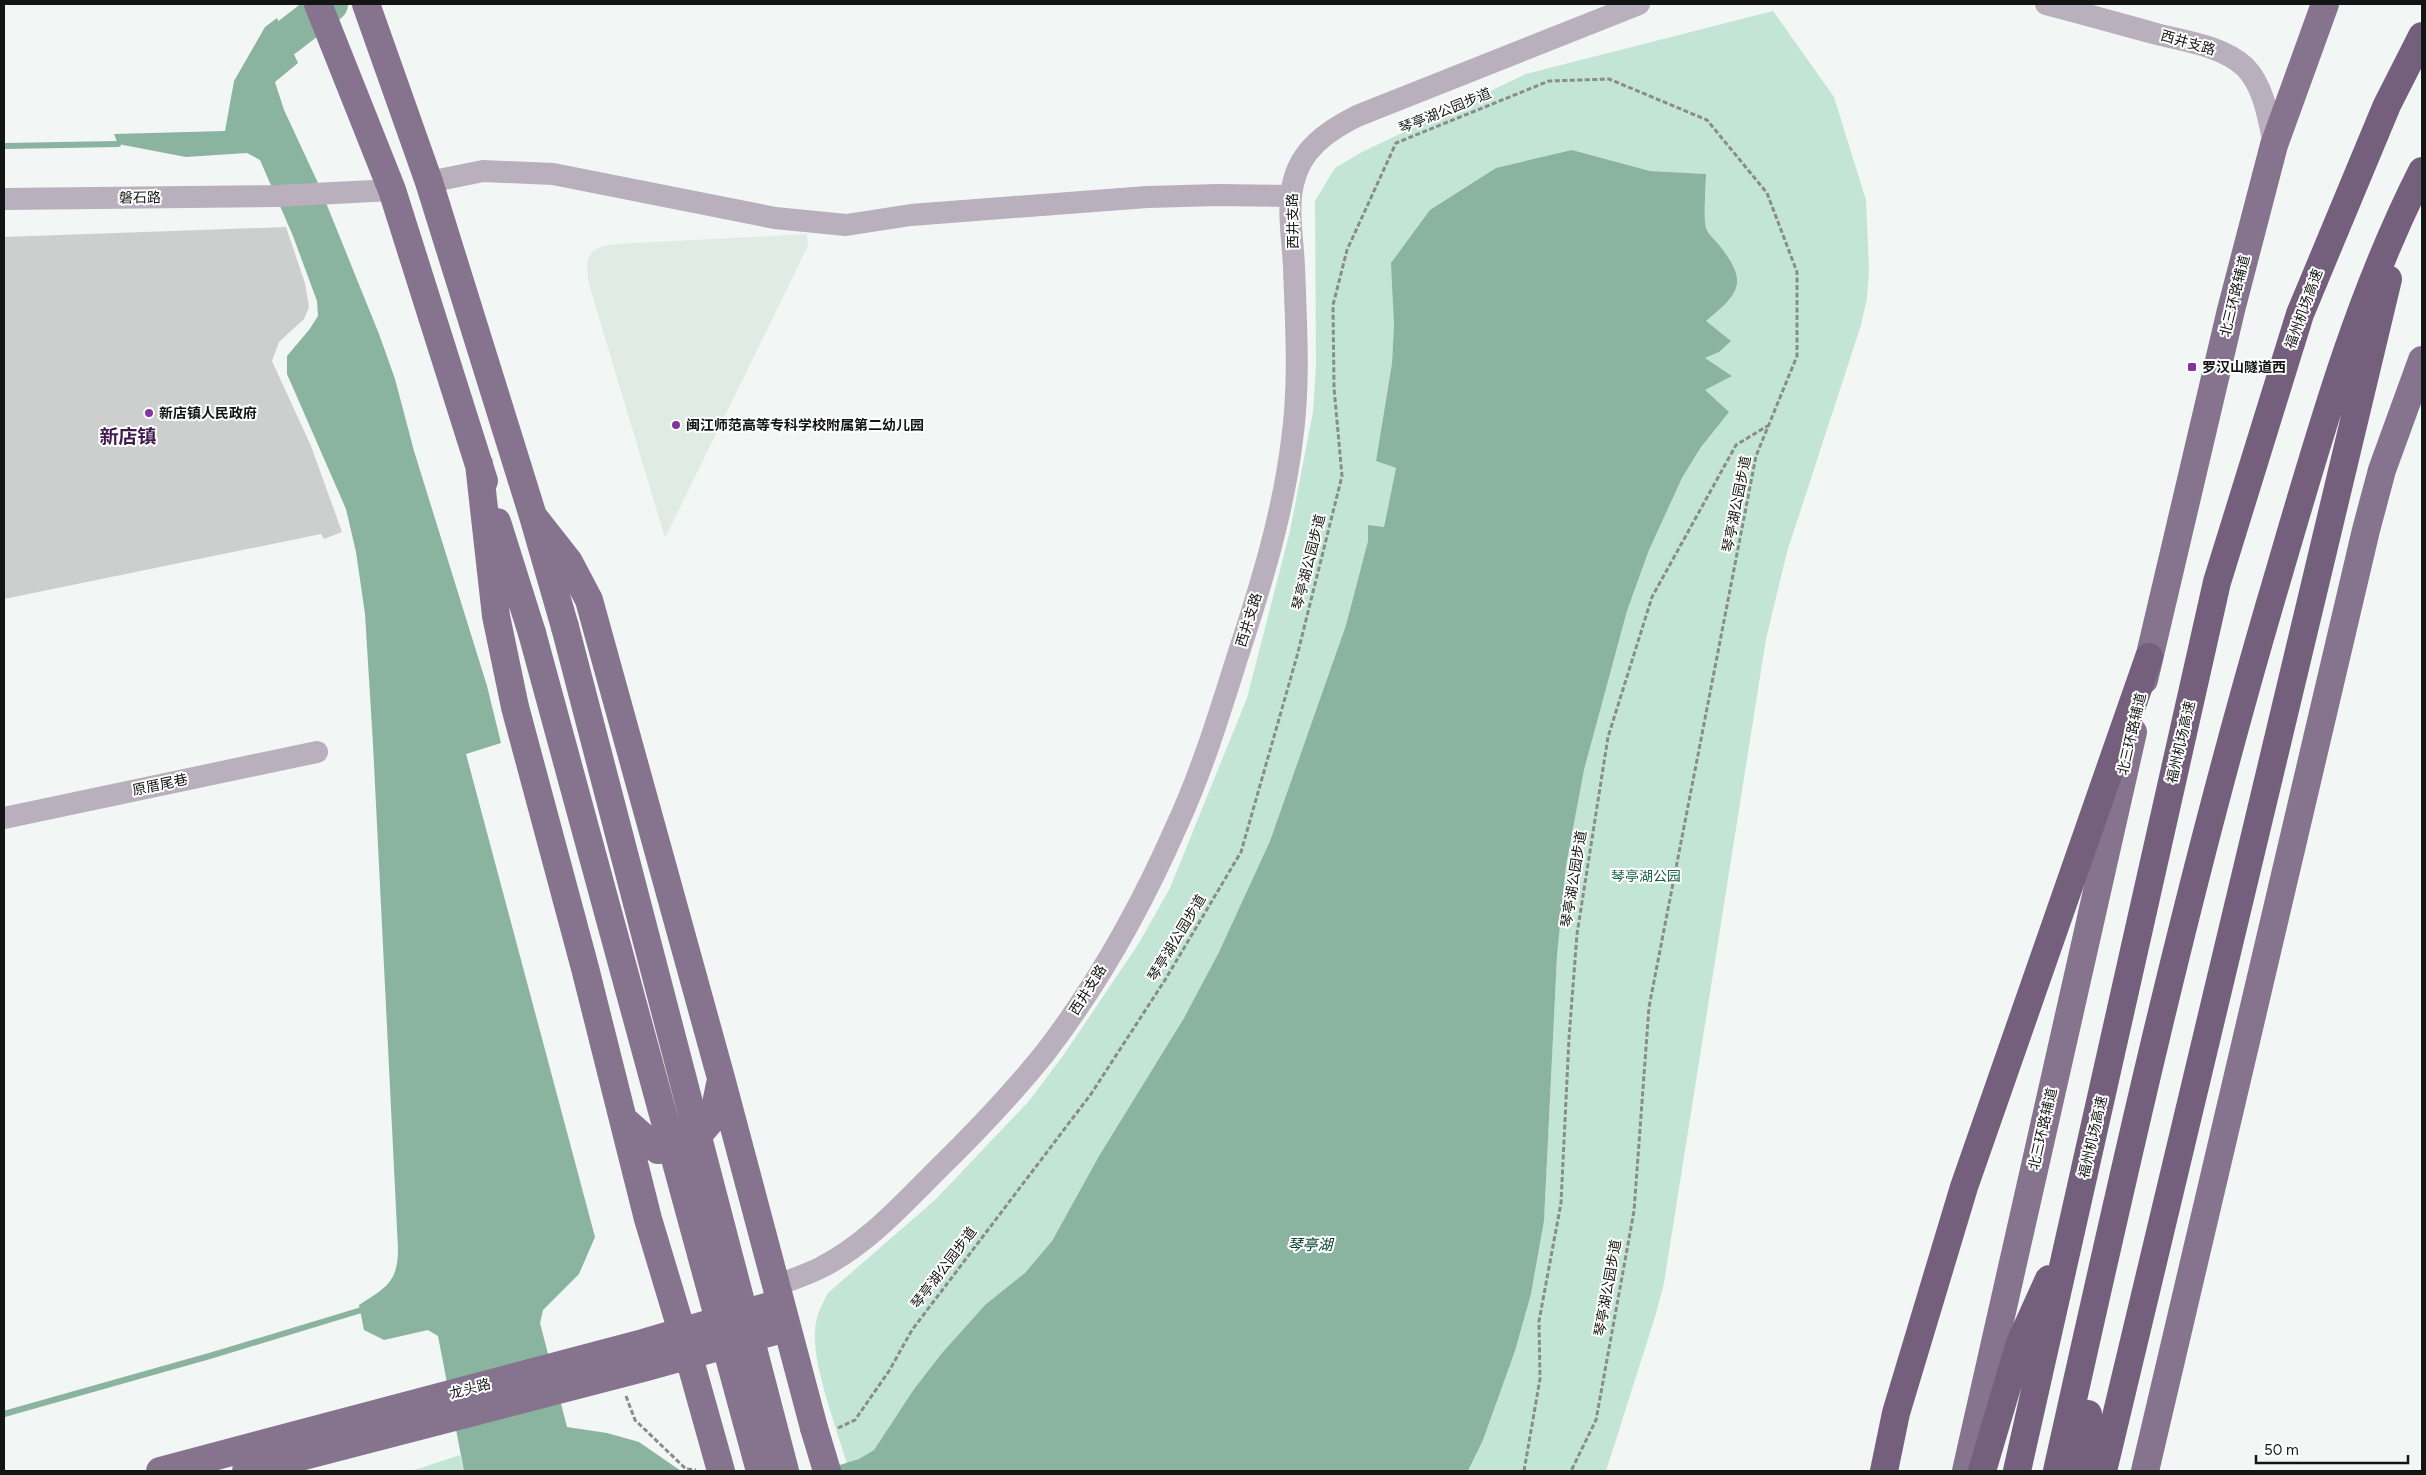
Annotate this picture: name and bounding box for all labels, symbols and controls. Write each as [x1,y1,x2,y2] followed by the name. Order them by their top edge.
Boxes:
[2159,27,2217,59] street label: 西井支路
[1396,85,1494,137] street label: 琴亭湖公园步道
[119,189,161,207] street label: 磐石路
[1284,193,1302,249] street label: 西井支路
[2217,253,2253,339] street label: 北三环路辅道
[2282,267,2326,351] street label: 福州机场高速
[2202,359,2286,376] place label: 罗汉山隧道西
[2186,361,2198,373] marker: 罗汉山隧道西
[159,405,257,422] place label: 新店镇人民政府
[143,407,155,419] marker: 新店镇人民政府
[686,417,924,434] place label: 闽江师范高等专科学校附属第二幼儿园
[670,419,682,431] marker: 闽江师范高等专科学校附属第二幼儿园
[99,425,157,448] district label: 新店镇
[1719,454,1755,554] street label: 琴亭湖公园步道
[1289,512,1329,612] street label: 琴亭湖公园步道
[1233,591,1265,649] street label: 西井支路
[2114,691,2150,777] street label: 北三环路辅道
[2163,699,2199,785] street label: 福州机场高速
[131,771,189,799] street label: 原厝尾巷
[1558,829,1590,929] street label: 琴亭湖公园步道
[1611,868,1681,885] park label: 琴亭湖公园
[1144,892,1210,984] street label: 琴亭湖公园步道
[1066,962,1110,1018] street label: 西井支路
[2025,1086,2061,1172] street label: 北三环路辅道
[2075,1094,2111,1180] street label: 福州机场高速
[908,1224,980,1312] street label: 琴亭湖公园步道
[1287,1236,1334,1254] water label: 琴亭湖
[1591,1238,1625,1338] street label: 琴亭湖公园步道
[448,1375,492,1403] street label: 龙头路
[2256,1432,2408,1464] scale bar
[2264,1441,2299,1459] text: 50 m

